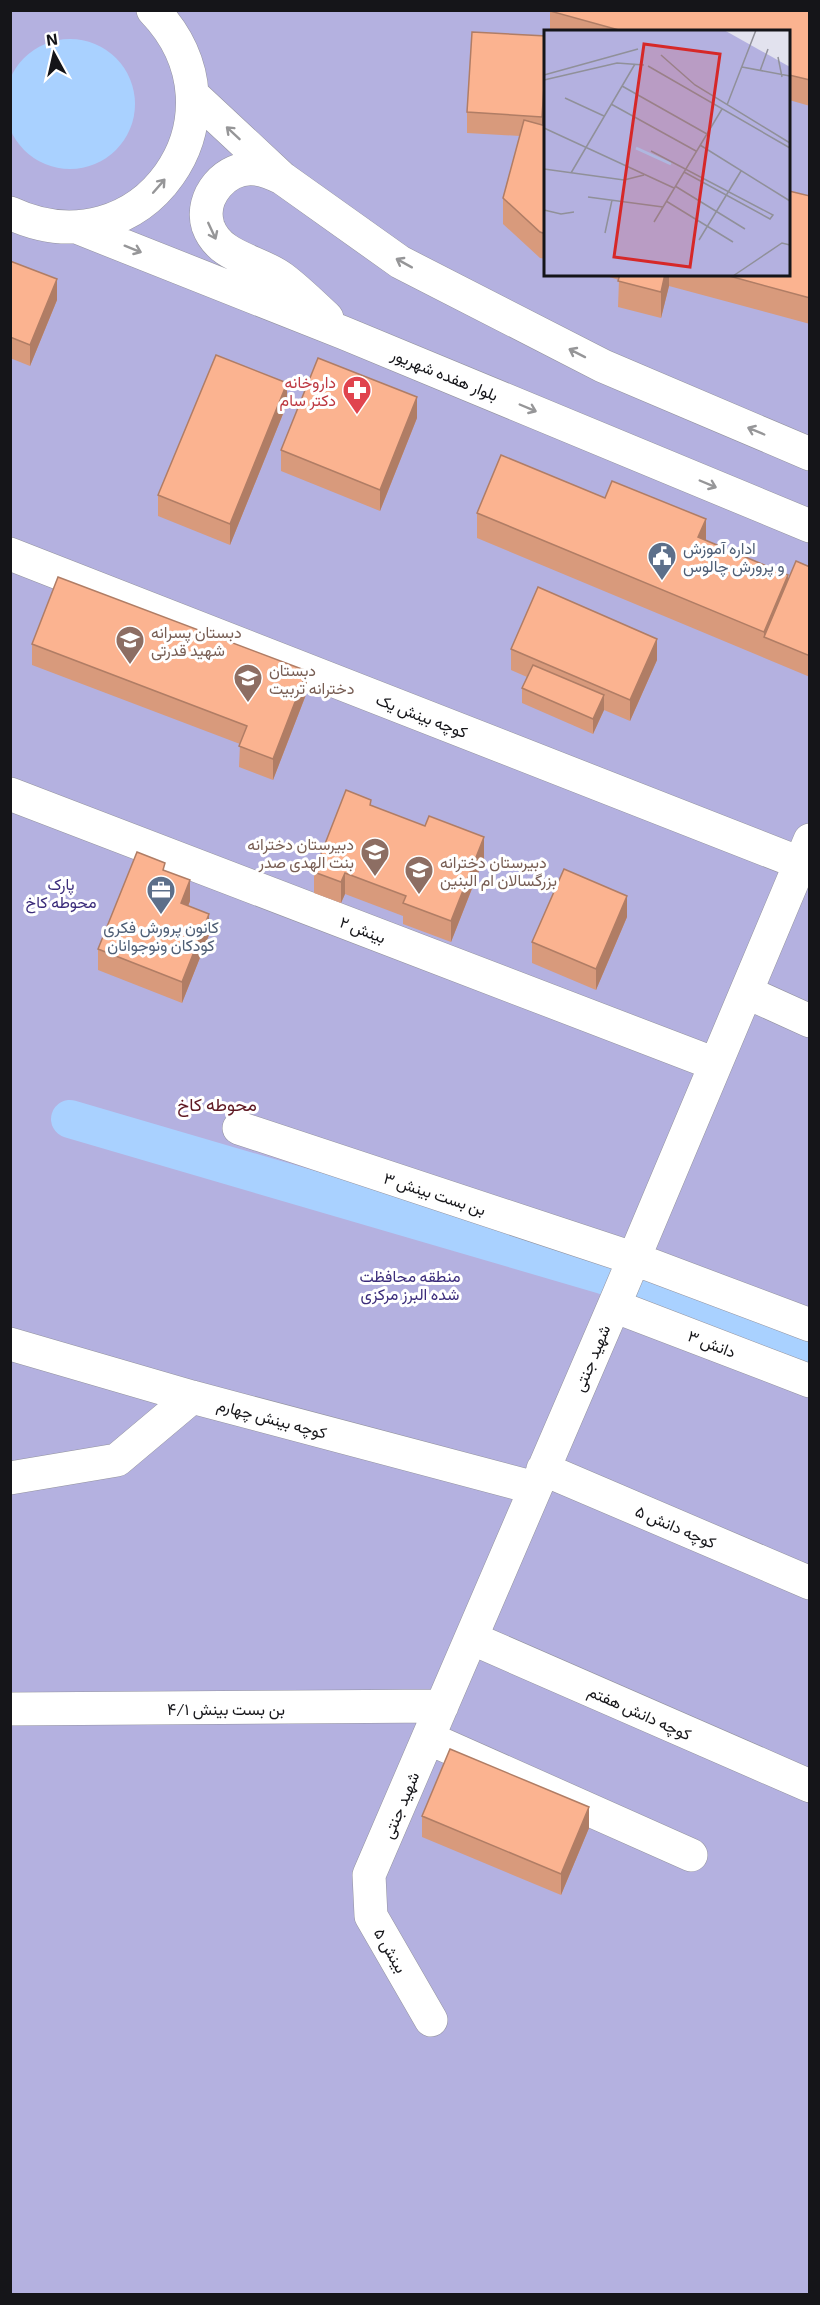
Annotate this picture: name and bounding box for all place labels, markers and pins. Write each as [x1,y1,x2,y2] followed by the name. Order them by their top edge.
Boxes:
[280,372,336,411] place label: داروخانه دکتر سام
[341,374,373,416] pharmacy icon: داروخانه دکتر سام
[683,538,785,578] place label: اداره آموزش و پرورش چالوس
[646,540,678,582] public building icon: اداره آموزش و پرورش چالوس
[151,622,242,661] place label: دبستان پسرانه شهید قدرتی
[114,624,146,666] school or university icon: دبستان پسرانه شهید قدرتی
[269,660,354,699] place label: دبستان دخترانه تربیت
[232,662,264,704] school or university icon: دبستان دخترانه تربیت
[247,834,354,873] place label: دبیرستان دخترانه بنت الهدی صدر
[359,836,391,878] school or university icon: دبیرستان دخترانه بنت الهدی صدر
[440,852,557,891] place label: دبیرستان دخترانه بزرگسالان ام البنین
[403,854,435,896] school or university icon: دبیرستان دخترانه بزرگسالان ام البنین
[145,874,177,916] office icon: کانون پرورش فکری کودکان ونوجوانان
[103,917,219,956] place label: کانون پرورش فکری کودکان ونوجوانان

